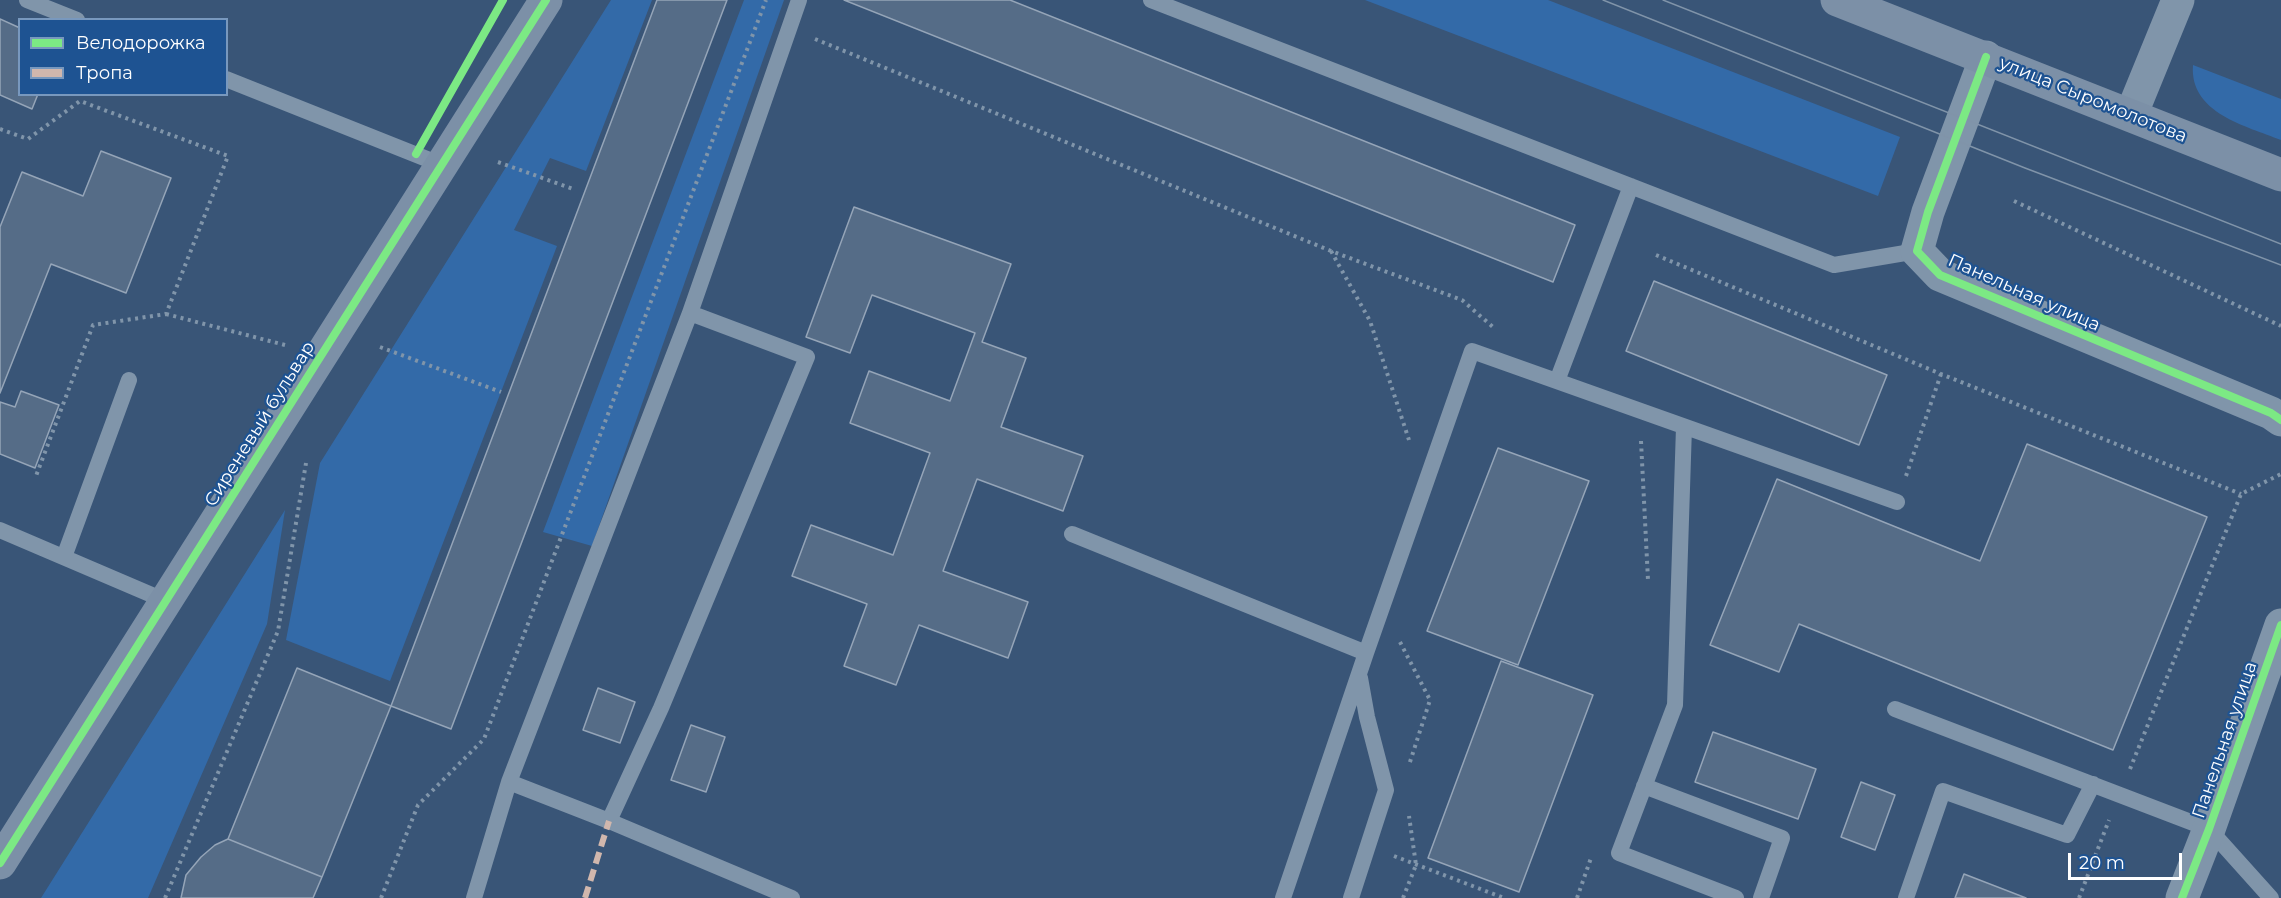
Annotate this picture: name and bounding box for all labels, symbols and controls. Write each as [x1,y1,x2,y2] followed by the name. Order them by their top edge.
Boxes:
[18,18,228,96] legend
[76,32,205,54] text: Велодорожка
[1996,52,2190,148] street label: улица Сыромолотова
[76,62,133,84] text: Тропа
[1945,250,2103,336] street label: Панельная улица
[200,337,320,511] street label: Сиреневый бульвар
[2188,659,2262,821] street label: Панельная улица
[2071,841,2185,879] scale bar
[2079,852,2125,874] text: 20 m

